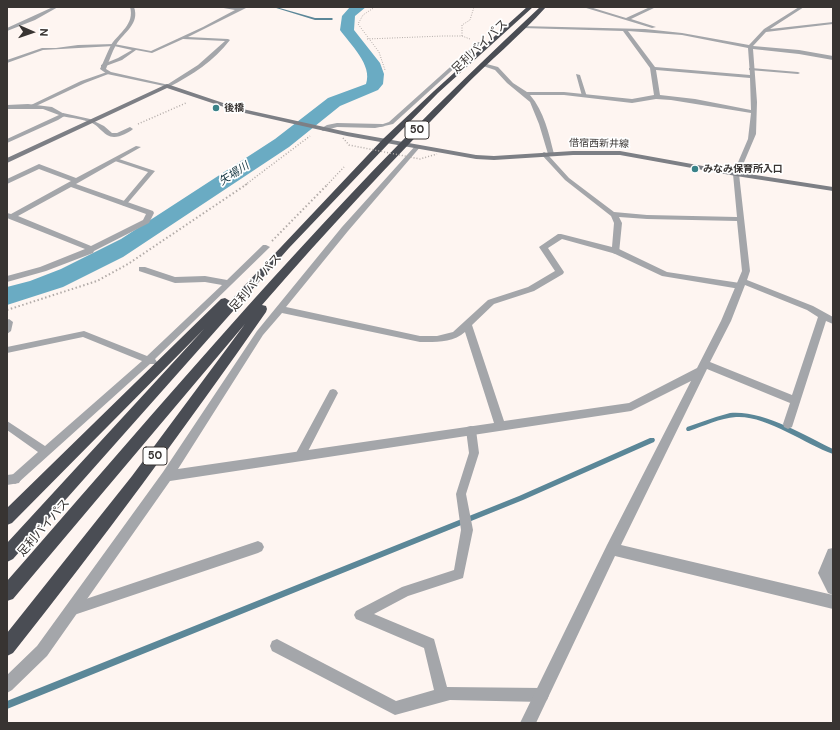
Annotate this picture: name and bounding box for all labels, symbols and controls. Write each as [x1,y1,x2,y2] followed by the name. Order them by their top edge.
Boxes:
[12,12,52,52] north arrow
[449,17,511,77] street label: 足利バイパス
[37,28,51,37] text: N
[224,102,244,114] place label: 後橋
[211,103,221,113] marker: 後橋
[405,121,429,139] road number: 50
[569,137,629,151] street label: 借宿西新井線
[217,159,251,189] water label: 矢場川
[703,163,783,175] place label: みなみ保育所入口
[690,164,700,174] marker: みなみ保育所入口
[227,251,285,315] street label: 足利バイパス
[143,447,167,465] road number: 50
[15,496,73,560] street label: 足利バイパス

